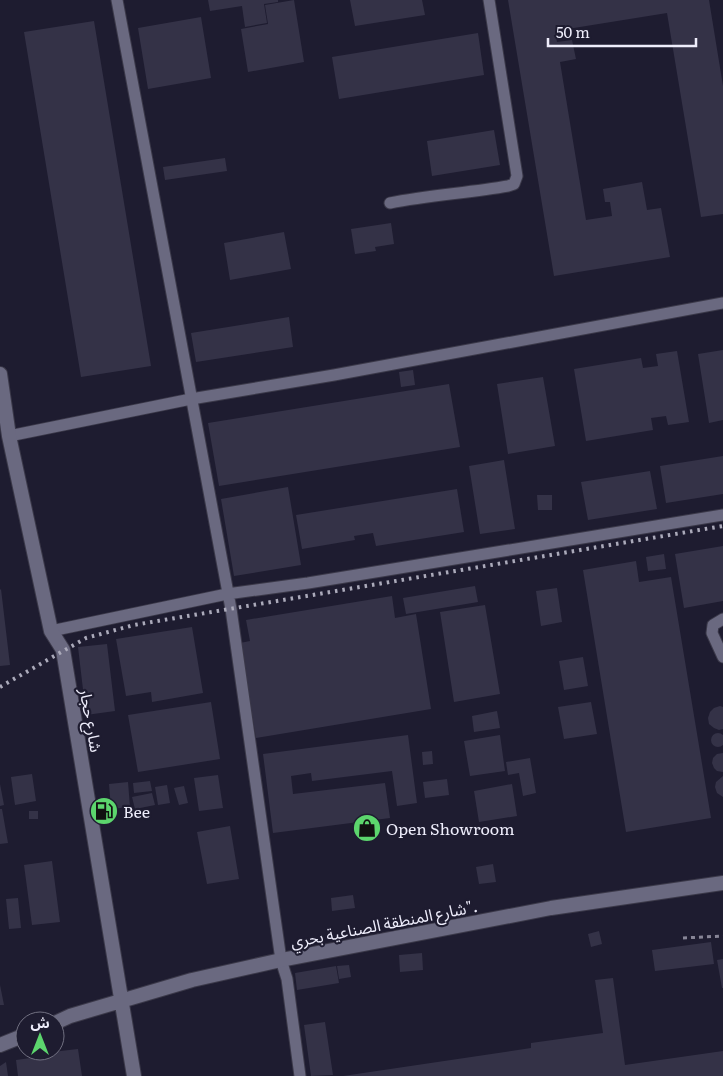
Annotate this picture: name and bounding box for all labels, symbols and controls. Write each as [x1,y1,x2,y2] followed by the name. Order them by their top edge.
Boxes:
[548,15,696,47] scale bar
[556,20,590,43] text: 50 m
[72,685,109,754] street label: شارع حجار
[89,796,119,826] fuel station icon: Bee
[123,799,150,823] place label: Bee
[352,813,382,843] shop icon: Open Showroom
[386,816,515,840] place label: Open Showroom
[288,893,478,955] street label: شارع المنطقة الصناعية بحري".
[15,1011,65,1061] north arrow
[30,1012,50,1032] text: ش

